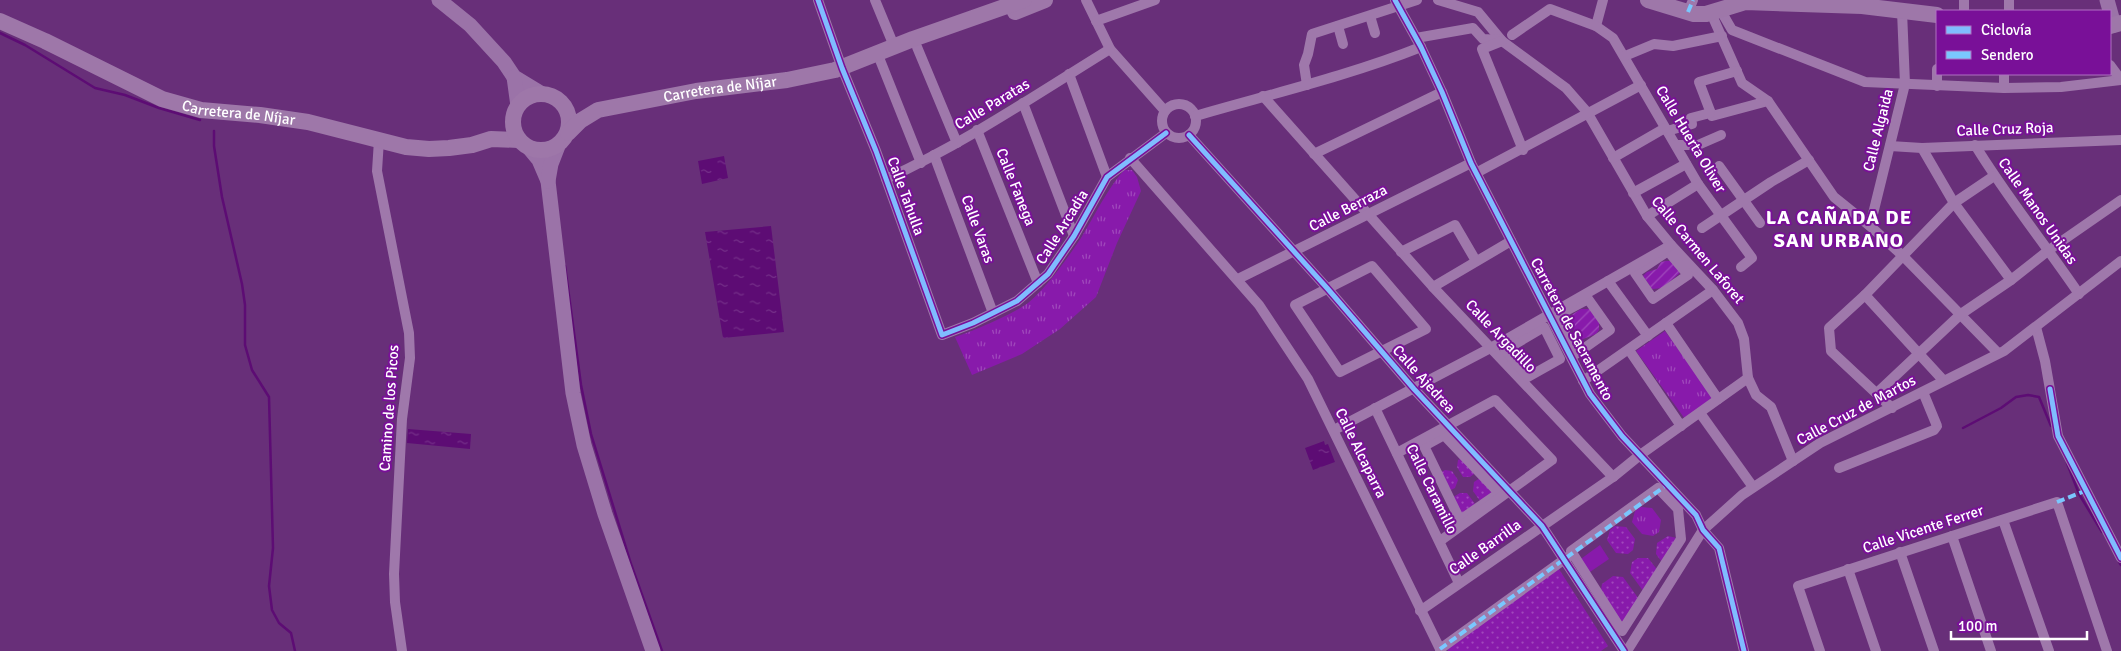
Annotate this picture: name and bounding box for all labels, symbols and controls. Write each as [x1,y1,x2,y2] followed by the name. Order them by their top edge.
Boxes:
[1936,10,2111,75] legend
[1981,21,2032,39] text: Ciclovía
[1981,46,2034,64] text: Sendero
[662,72,778,106] street label: Carretera de Níjar
[951,74,1033,133] street label: Calle Paratas
[1652,82,1730,196] street label: Calle Huerta Oliver
[1859,87,1897,173] street label: Calle Algaida
[180,96,297,129] street label: Carretera de Níjar
[1956,118,2054,140] street label: Calle Cruz Roja
[992,146,1040,228] street label: Calle Fanega
[883,154,929,238] street label: Calle Tahulla
[1995,154,2082,268] street label: Calle Manos Unidas
[1306,181,1390,235] street label: Calle Berraza
[1032,186,1092,268] street label: Calle Arcadia
[957,193,999,266] street label: Calle Varas
[1648,193,1748,307] street label: Calle Carmen Laforet
[1766,205,1912,253] district label: LA CAÑADA DE SAN URBANO
[1527,255,1617,404] street label: Carretera de Sacramento
[1462,296,1540,376] street label: Calle Argadillo
[1389,341,1459,417] street label: Calle Ajedrea
[376,344,402,472] street label: Camino de los Picos
[1793,371,1919,449] street label: Calle Cruz de Martos
[1331,405,1391,501] street label: Calle Alcaparra
[1402,441,1462,537] street label: Calle Caramillo
[1860,501,1986,557] street label: Calle Vicente Ferrer
[1445,515,1525,579] street label: Calle Barrilla
[1951,608,2087,640] scale bar
[1958,617,1998,635] text: 100 m

